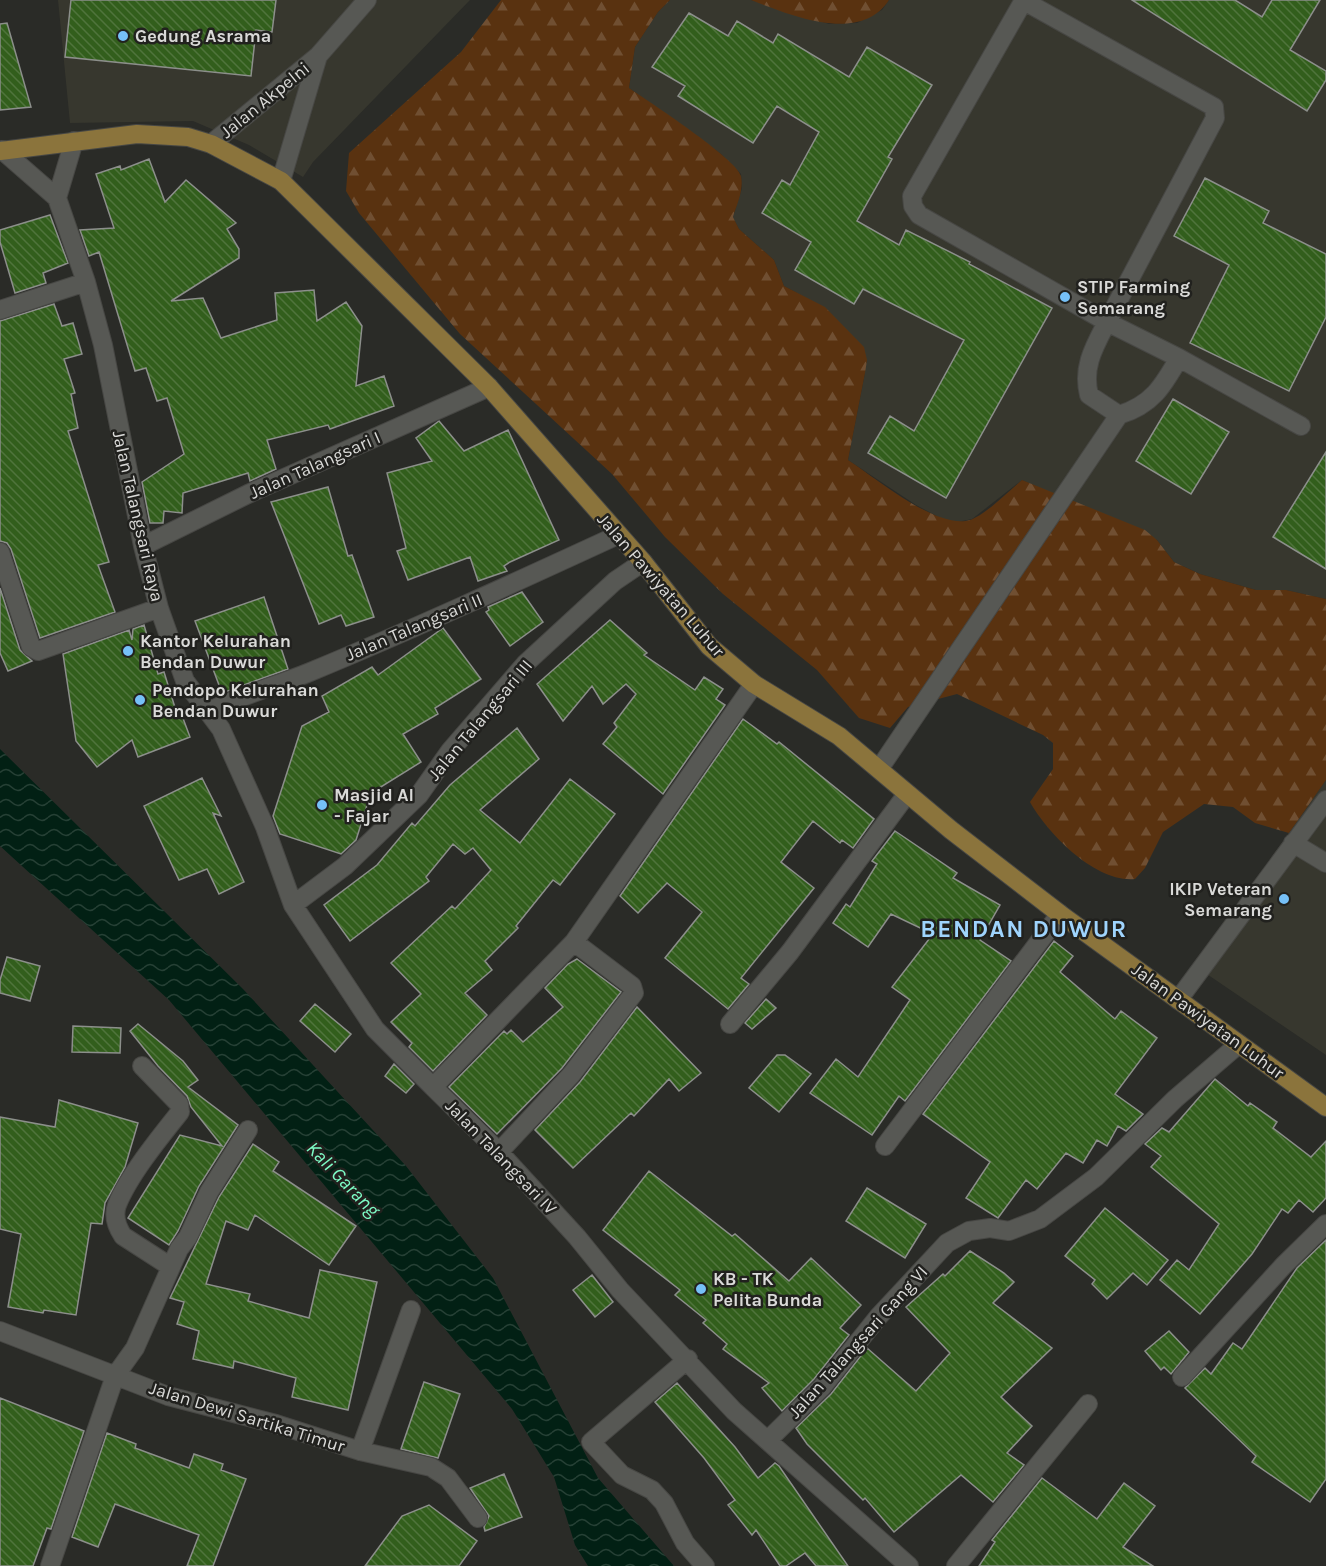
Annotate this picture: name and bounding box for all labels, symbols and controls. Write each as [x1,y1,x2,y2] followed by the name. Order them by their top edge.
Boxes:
[135,25,271,47] place label: Gedung Asrama
[116,29,130,43] marker: Gedung Asrama
[216,57,314,143] street label: Jalan Akpelni
[1077,276,1191,319] place label: STIP Farming Semarang
[1058,290,1072,304] marker: STIP Farming Semarang
[246,426,384,504] street label: Jalan Talangsari I
[108,428,168,604] street label: Jalan Talangsari Raya
[593,509,730,662] street label: Jalan Pawiyatan Luhur
[342,588,486,666] street label: Jalan Talangsari II
[140,630,291,673] place label: Kantor Kelurahan Bendan Duwur
[121,644,135,658] marker: Kantor Kelurahan Bendan Duwur
[423,655,537,785] street label: Jalan Talangsari III
[152,679,319,722] place label: Pendopo Kelurahan Bendan Duwur
[133,693,147,707] marker: Pendopo Kelurahan Bendan Duwur
[334,784,414,827] place label: Masjid Al - Fajar
[315,798,329,812] marker: Masjid Al - Fajar
[1169,878,1273,921] place label: IKIP Veteran Semarang
[1277,892,1291,906] marker: IKIP Veteran Semarang
[920,915,1128,943] district label: BENDAN DUWUR
[1127,958,1289,1084] street label: Jalan Pawiyatan Luhur
[441,1095,561,1219] street label: Jalan Talangsari IV
[302,1137,385,1222] water label: Kali Garang
[784,1261,932,1423] street label: Jalan Talangsari Gang VI
[713,1268,822,1311] place label: KB - TK Pelita Bunda
[694,1282,708,1296] marker: KB - TK Pelita Bunda
[147,1377,348,1457] street label: Jalan Dewi Sartika Timur

